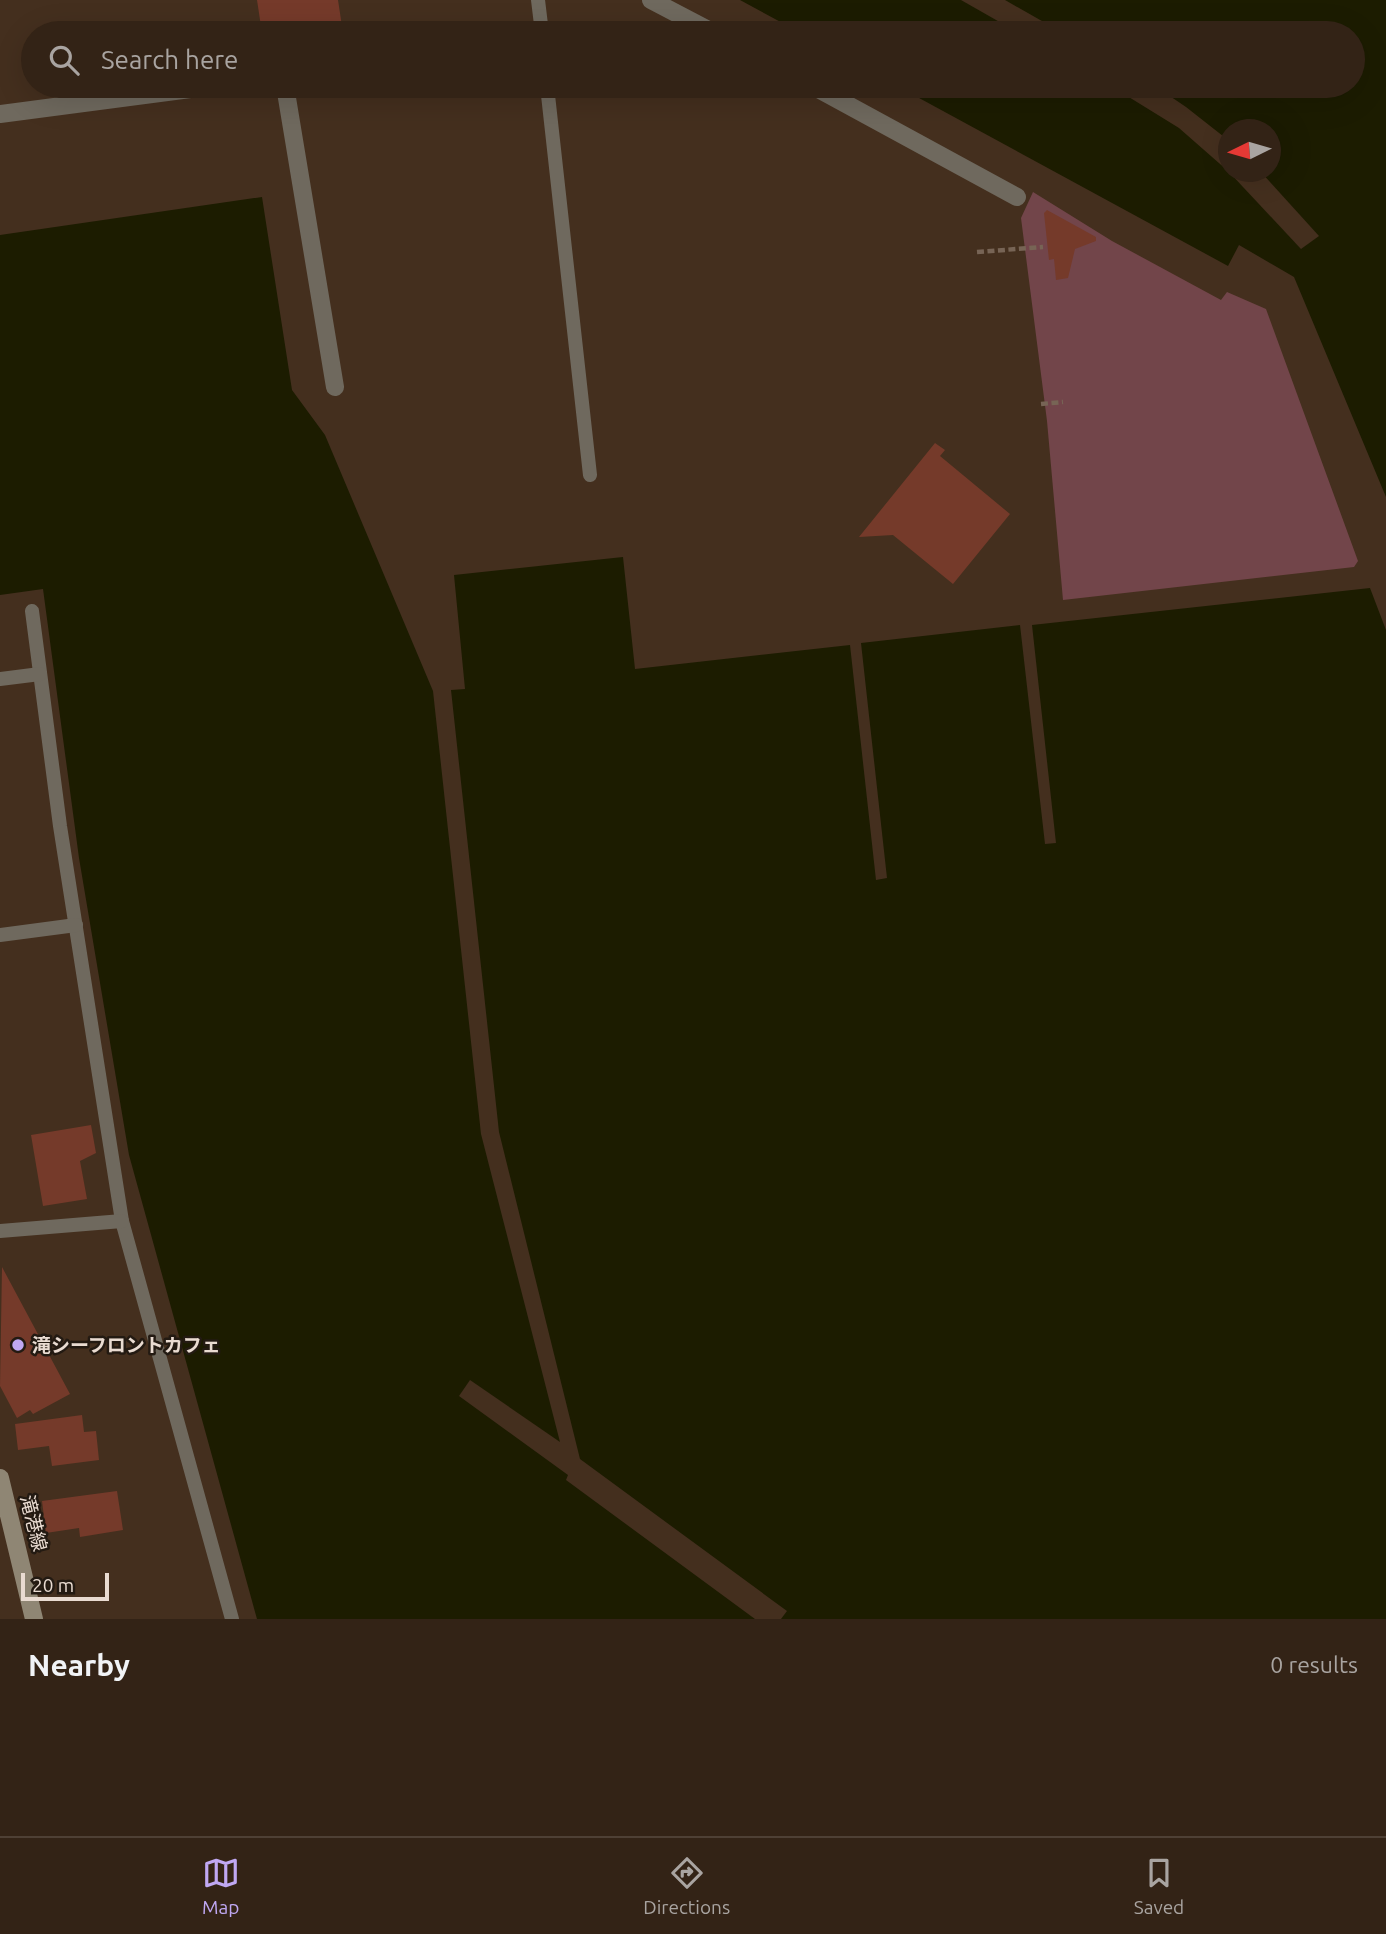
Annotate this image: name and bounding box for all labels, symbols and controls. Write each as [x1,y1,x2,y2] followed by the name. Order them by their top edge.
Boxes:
[21,21,1365,98] search box
[45,41,83,79] icon: search
[101,45,238,74] text: Search here
[1218,119,1281,182] north arrow
[32,1334,221,1356] place label: 滝シーフロントカフェ
[10,1337,26,1353] marker: 滝シーフロントカフェ
[16,1493,52,1553] street label: 滝港線
[21,1570,108,1602] scale bar
[32,1574,74,1596] text: 20 m
[28,1648,130,1682] text: Nearby
[1270,1652,1358,1677] text: 0 results
[202,1854,240,1918] tab: Map
[643,1854,730,1918] tab: Directions
[1134,1854,1184,1918] tab: Saved

